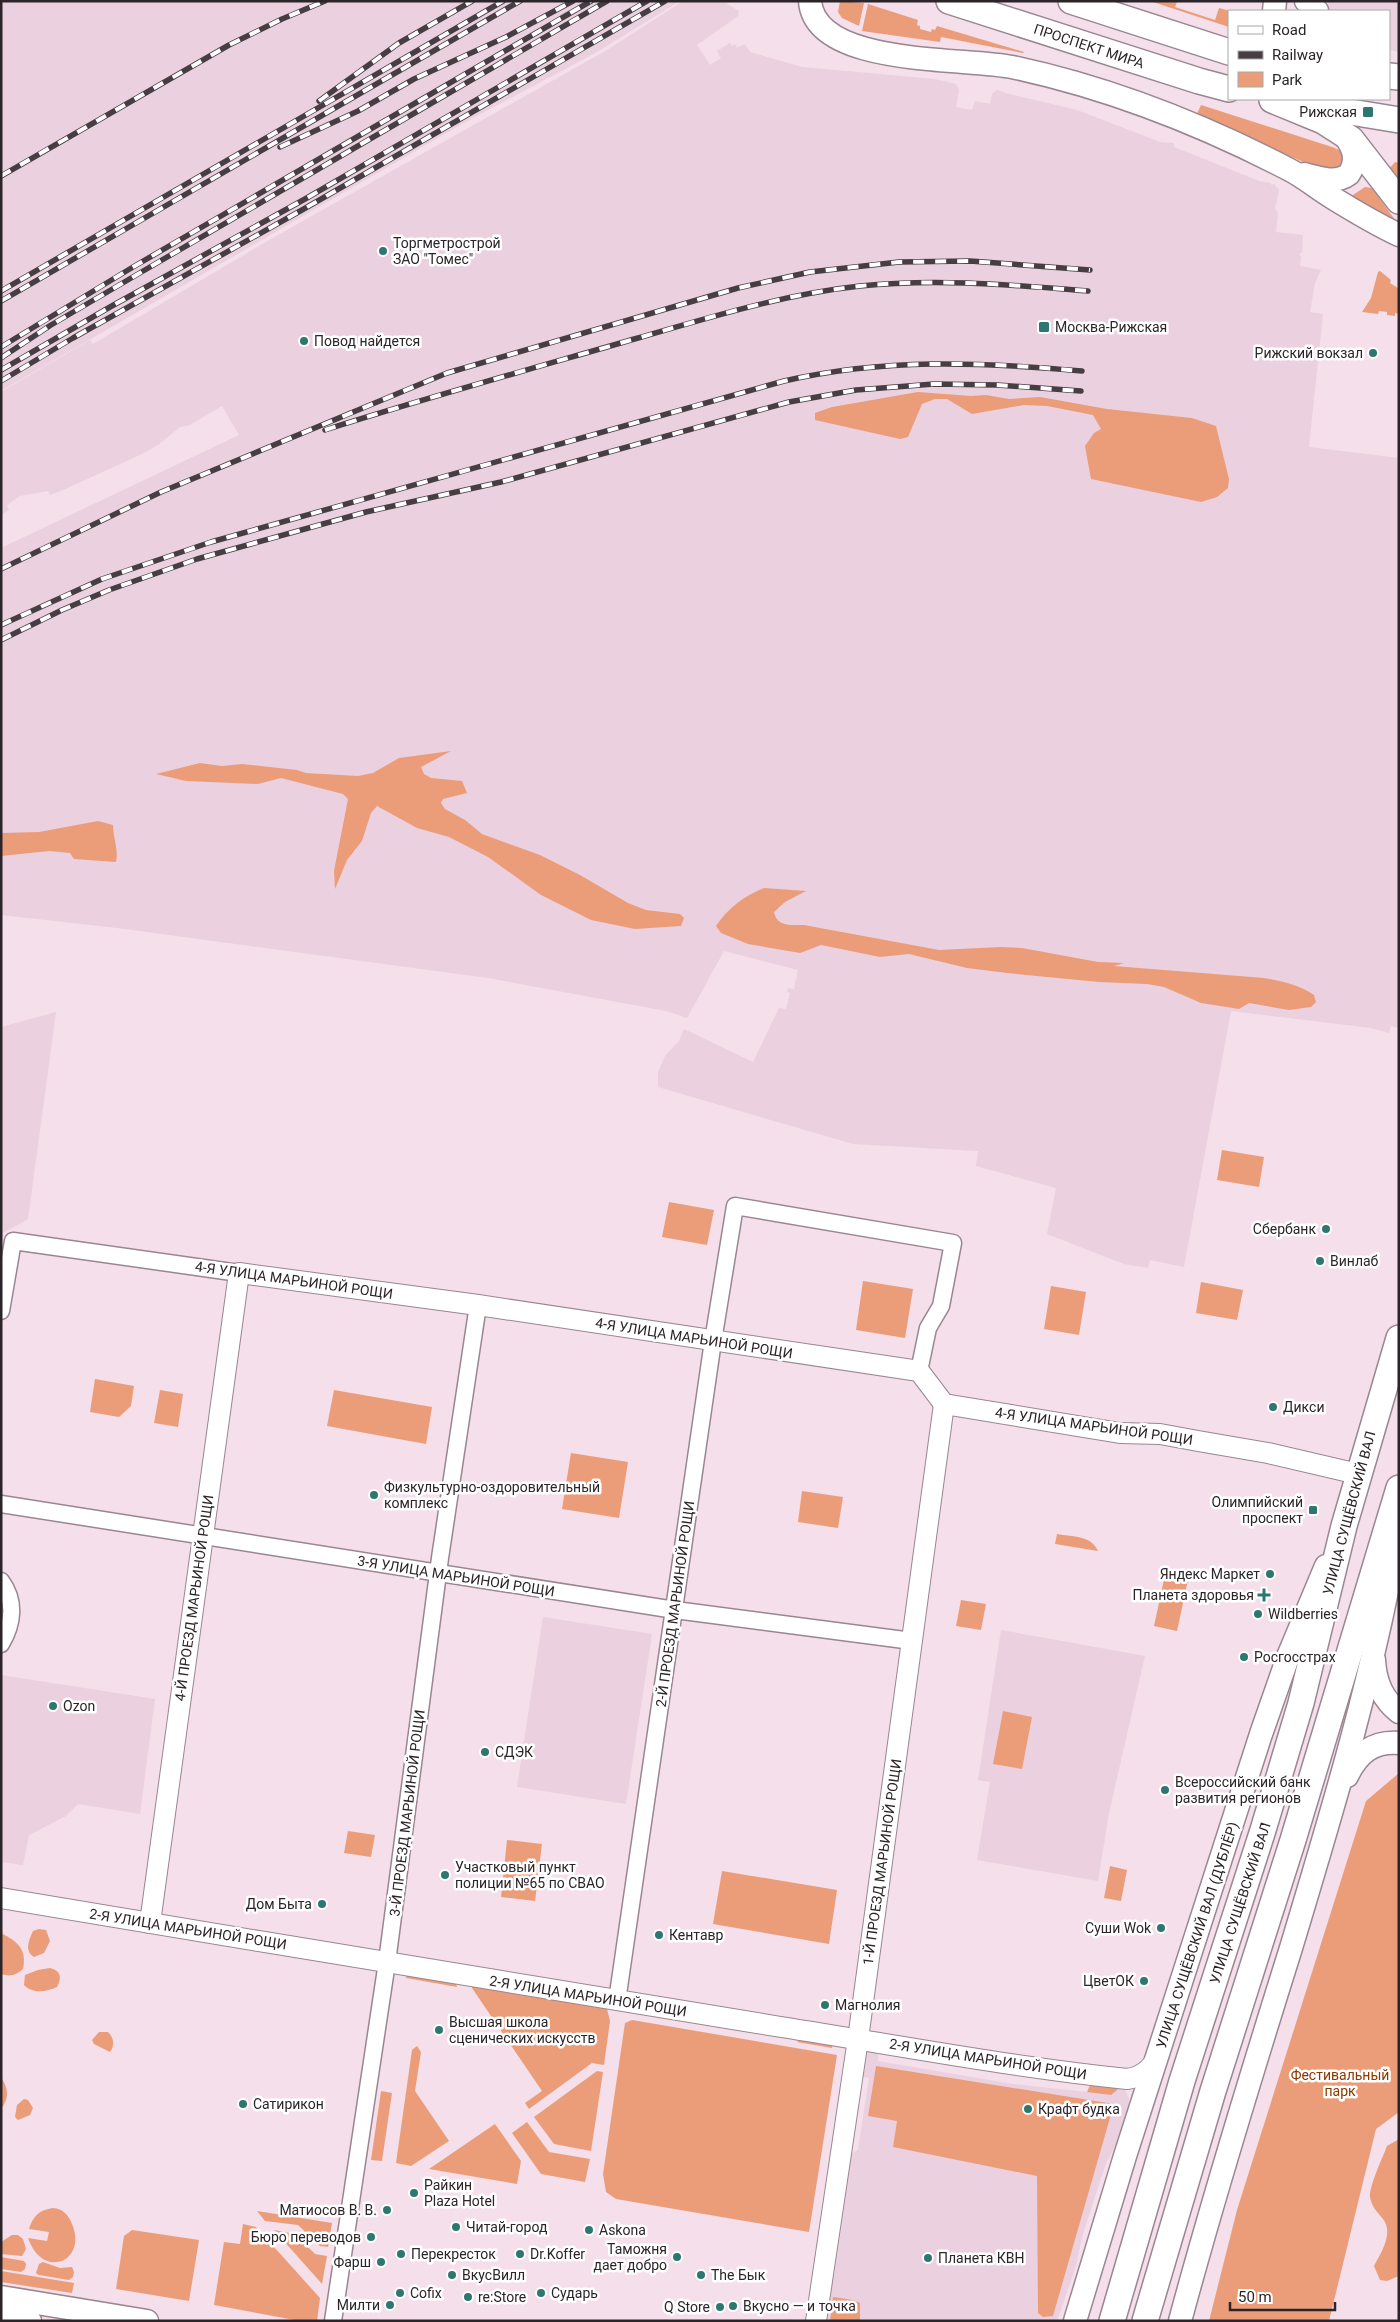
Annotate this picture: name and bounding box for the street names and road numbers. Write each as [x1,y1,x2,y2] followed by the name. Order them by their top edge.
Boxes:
[1032,21,1146,71] street label: ПРОСПЕКТ МИРА
[194,1258,394,1302] street label: 4-Я УЛИЦА МАРЬИНОЙ РОЩИ
[594,1314,794,1362] street label: 4-Я УЛИЦА МАРЬИНОЙ РОЩИ
[994,1404,1194,1448] street label: 4-Я УЛИЦА МАРЬИНОЙ РОЩИ
[1319,1429,1379,1597] street label: УЛИЦА СУЩЁВСКИЙ ВАЛ
[172,1494,216,1702] street label: 4-Й ПРОЕЗД МАРЬИНОЙ РОЩИ
[653,1500,697,1708] street label: 2-Й ПРОЕЗД МАРЬИНОЙ РОЩИ
[356,1552,556,1600] street label: 3-Я УЛИЦА МАРЬИНОЙ РОЩИ
[386,1709,428,1917] street label: 3-Й ПРОЕЗД МАРЬИНОЙ РОЩИ
[860,1758,904,1966] street label: 1-Й ПРОЕЗД МАРЬИНОЙ РОЩИ
[1153,1820,1242,2050] street label: УЛИЦА СУЩЁВСКИЙ ВАЛ (ДУБЛЁР)
[1206,1820,1274,1986] street label: УЛИЦА СУЩЁВСКИЙ ВАЛ
[88,1905,288,1953] street label: 2-Я УЛИЦА МАРЬИНОЙ РОЩИ
[488,1972,688,2020] street label: 2-Я УЛИЦА МАРЬИНОЙ РОЩИ
[888,2035,1088,2083] street label: 2-Я УЛИЦА МАРЬИНОЙ РОЩИ

